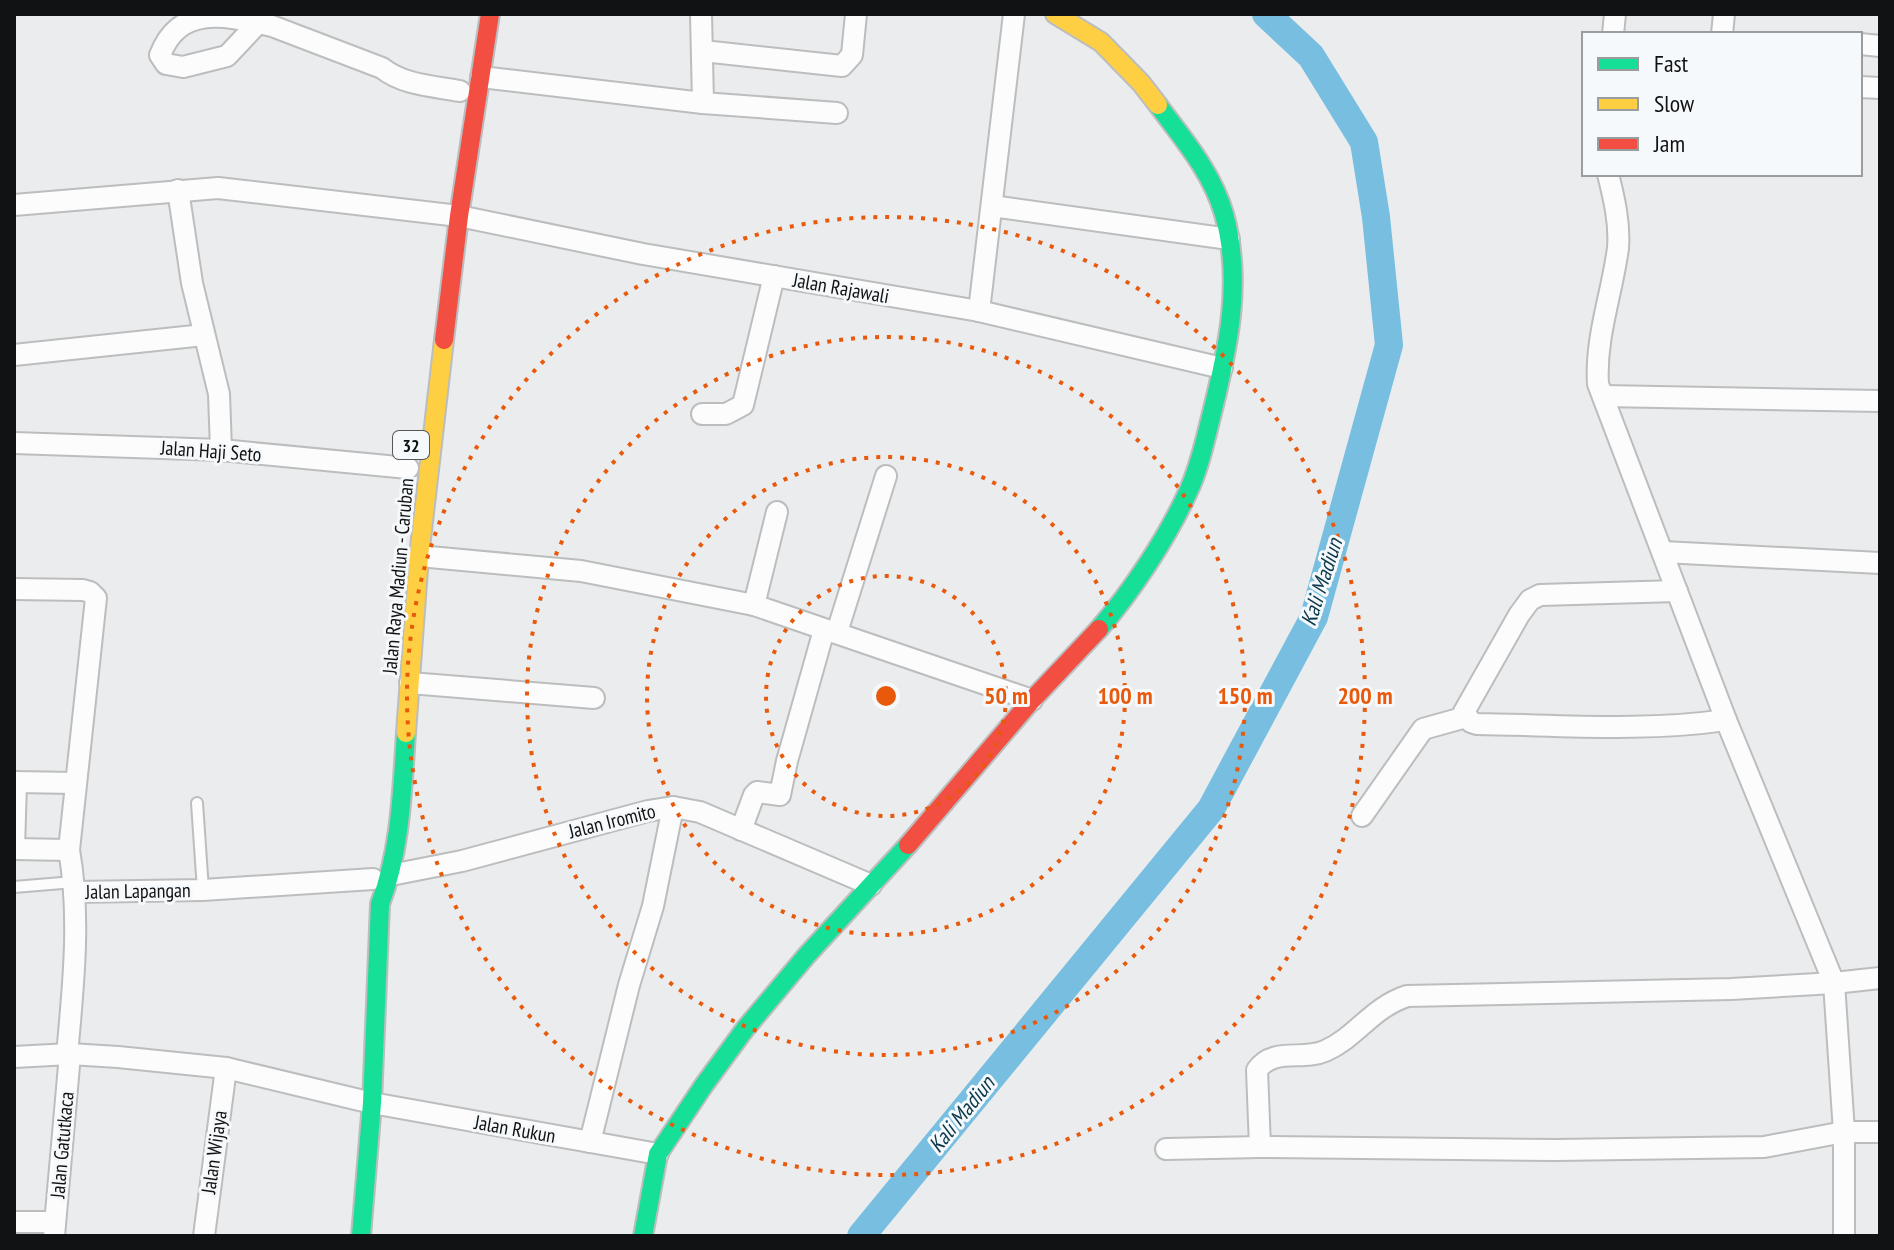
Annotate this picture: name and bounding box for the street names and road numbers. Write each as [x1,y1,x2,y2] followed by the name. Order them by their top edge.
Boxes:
[790,267,891,309] street label: Jalan Rajawali
[393,431,429,459] road number: 32
[159,434,262,467] street label: Jalan Haji Seto
[376,477,420,676] street label: Jalan Raya Madiun - Caruban
[565,798,658,845] street label: Jalan Iromito
[84,877,191,905] street label: Jalan Lapangan
[44,1091,80,1200] street label: Jalan Gatutkaca
[195,1109,233,1196] street label: Jalan Wijaya
[471,1109,558,1149] street label: Jalan Rukun

